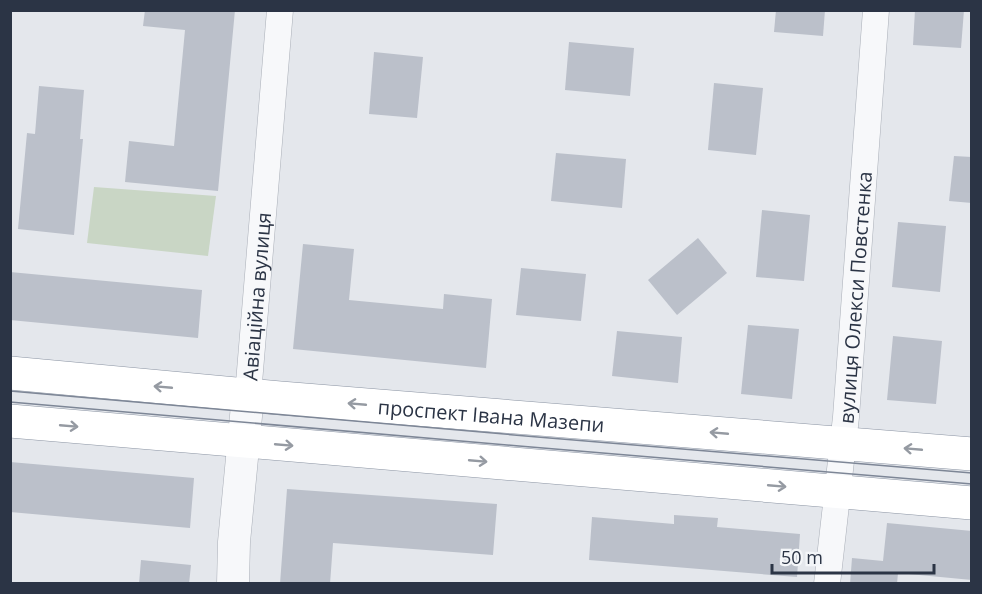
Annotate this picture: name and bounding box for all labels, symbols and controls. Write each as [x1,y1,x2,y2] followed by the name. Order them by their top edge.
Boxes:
[832,170,878,425] street label: вулиця Олекси Повстенка
[236,211,277,382] street label: Авіаційна вулиця
[153,381,173,392] one-way arrow
[377,392,605,438] street label: проспект Івана Мазепи
[348,399,368,410] one-way arrow
[58,421,78,432] one-way arrow
[709,427,729,438] one-way arrow
[274,440,293,451] one-way arrow
[904,444,924,455] one-way arrow
[468,456,488,467] one-way arrow
[767,481,787,492] one-way arrow
[772,537,934,575] scale bar
[781,545,823,569] text: 50 m

